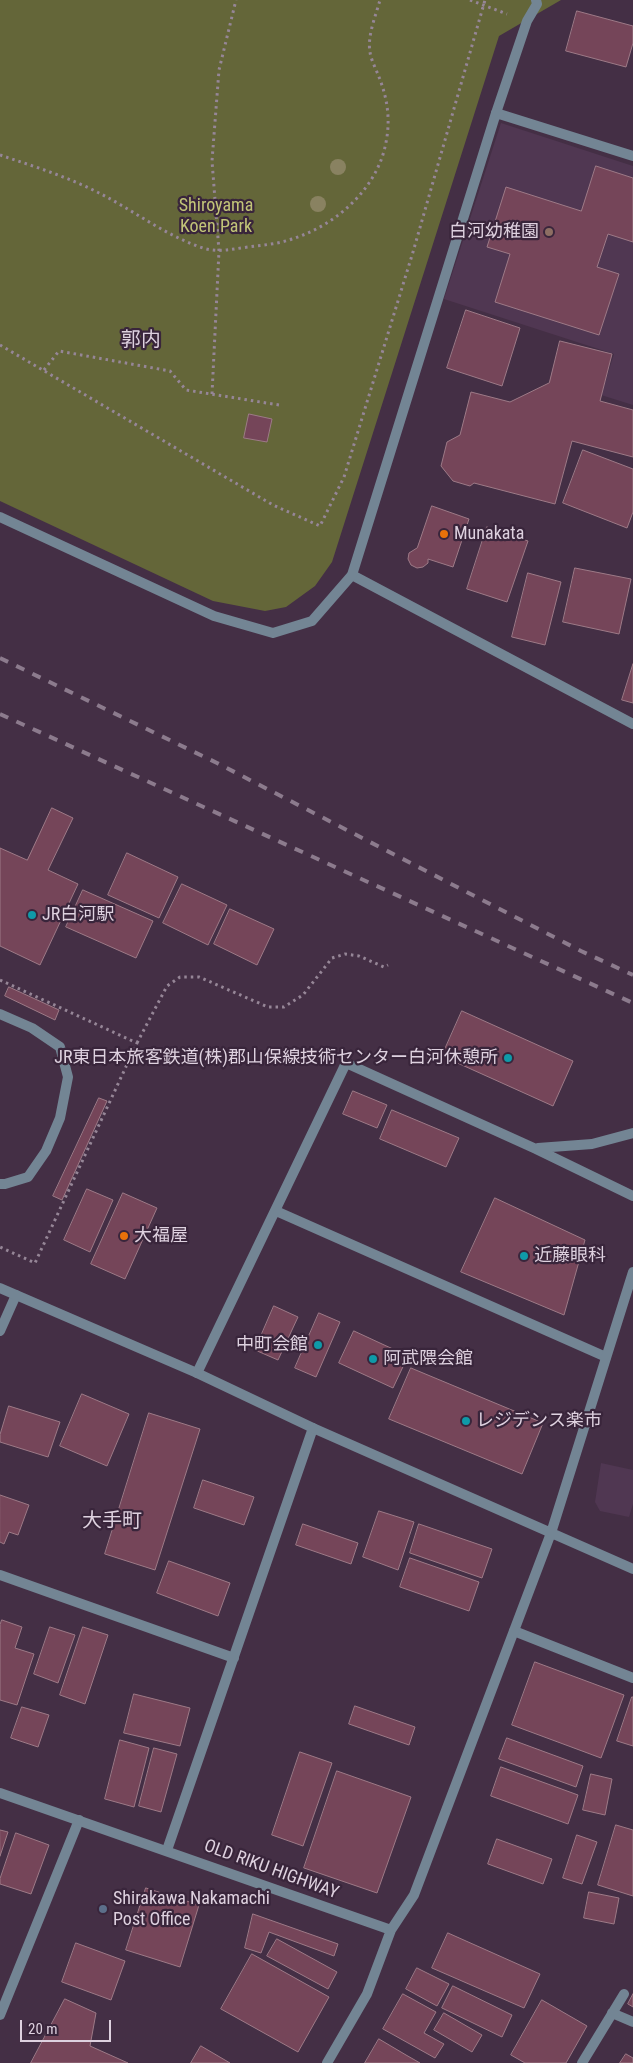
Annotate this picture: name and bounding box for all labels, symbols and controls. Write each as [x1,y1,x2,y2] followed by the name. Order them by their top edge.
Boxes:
[179,195,253,238] park label: Shiroyama Koen Park
[449,221,539,243] place label: 白河幼稚園
[543,226,555,238] marker: 白河幼稚園
[121,329,161,353] district label: 郭内
[454,523,524,545] place label: Munakata
[438,528,450,540] marker: Munakata
[42,904,114,926] place label: JR白河駅
[26,909,38,921] marker: JR白河駅
[54,1047,498,1069] place label: JR東日本旅客鉄道(株)郡山保線技術センター白河休憩所
[502,1052,514,1064] marker: JR東日本旅客鉄道(株)郡山保線技術センター白河休憩所
[134,1225,188,1247] place label: 大福屋
[118,1230,130,1242] marker: 大福屋
[534,1245,606,1267] place label: 近藤眼科
[518,1250,530,1262] marker: 近藤眼科
[236,1334,308,1356] place label: 中町会館
[312,1339,324,1351] marker: 中町会館
[383,1348,473,1370] place label: 阿武隈会館
[367,1353,379,1365] marker: 阿武隈会館
[476,1410,602,1432] place label: レジデンス楽市
[460,1415,472,1427] marker: レジデンス楽市
[82,1510,142,1534] district label: 大手町
[201,1836,341,1904] street label: OLD RIKU HIGHWAY
[113,1888,270,1930] place label: Shirakawa Nakamachi Post Office
[97,1903,109,1915] marker: Shirakawa Nakamachi Post Office
[22,2010,114,2042] scale bar
[28,2020,58,2038] text: 20 m

